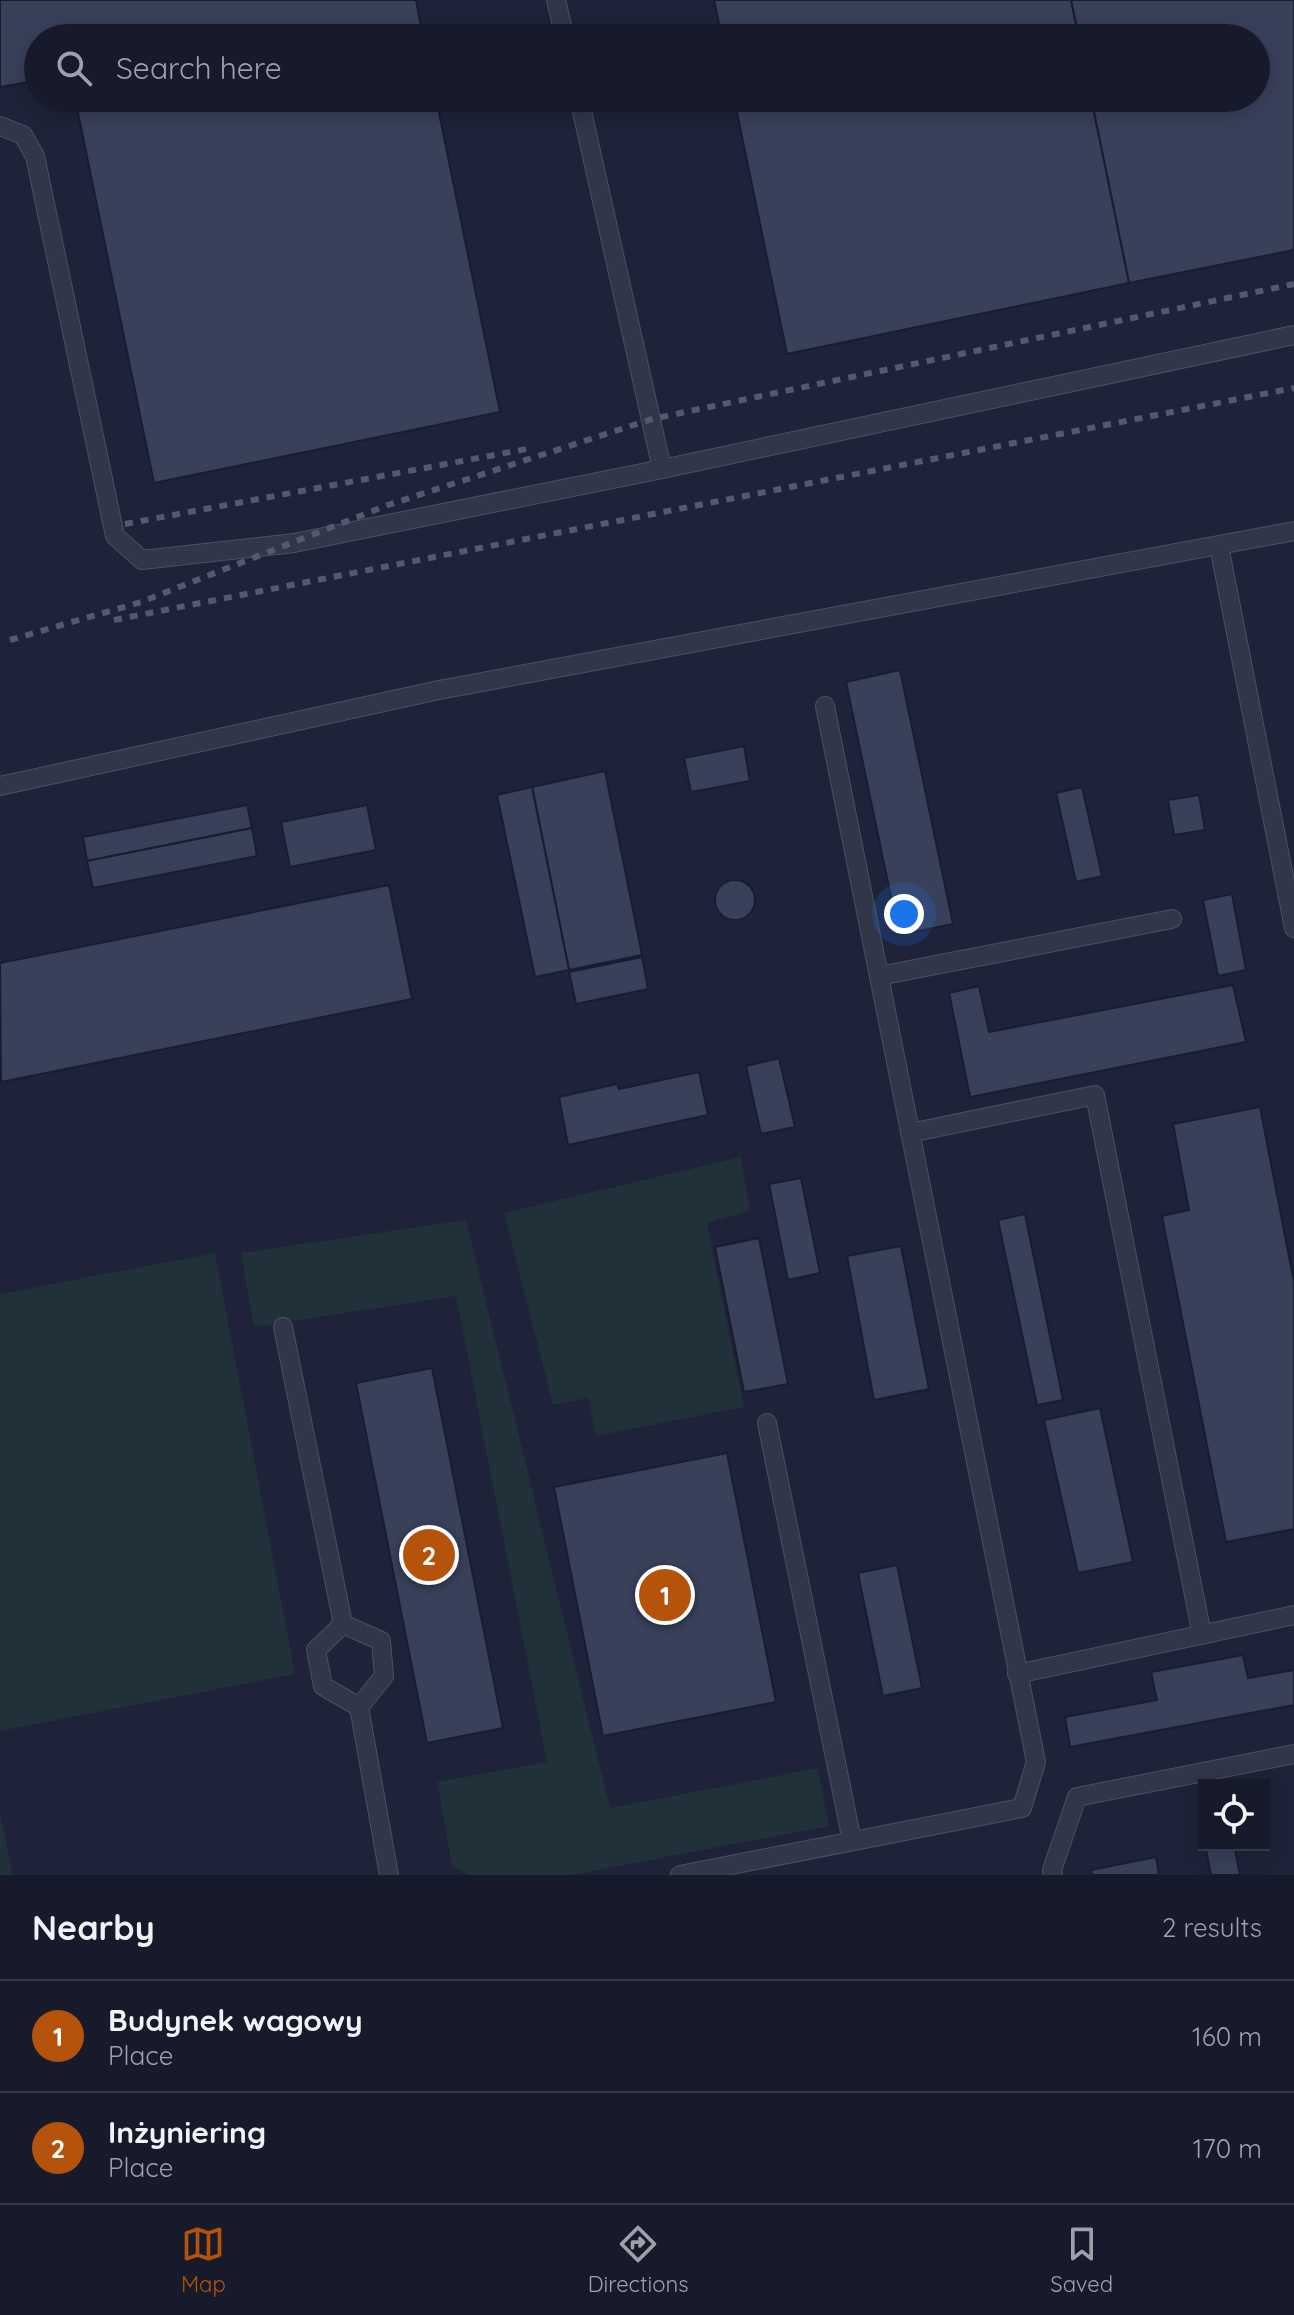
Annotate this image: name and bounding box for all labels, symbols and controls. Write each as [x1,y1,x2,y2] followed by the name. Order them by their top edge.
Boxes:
[24,24,1270,112] search box
[52,46,96,90] icon: search
[116,49,282,87] text: Search here
[884,894,924,934] your location
[403,1525,455,1585] pin: 2
[639,1565,691,1625] pin: 1
[1198,1779,1270,1851] map controls
[1198,1779,1270,1851] button: locate
[32,1906,155,1949] text: Nearby
[1162,1911,1262,1944] text: 2 results
[108,2001,363,2039] text: Budynek wagowy
[53,2020,63,2053] text: 1
[1192,2020,1262,2053] text: 160 m
[108,2039,173,2072] text: Place
[108,2113,266,2151] text: Inżyniering
[51,2132,65,2165] text: 2
[1193,2132,1262,2165] text: 170 m
[108,2151,173,2184] text: Place
[181,2222,226,2298] tab: Map
[588,2222,688,2298] tab: Directions
[1050,2222,1113,2298] tab: Saved

